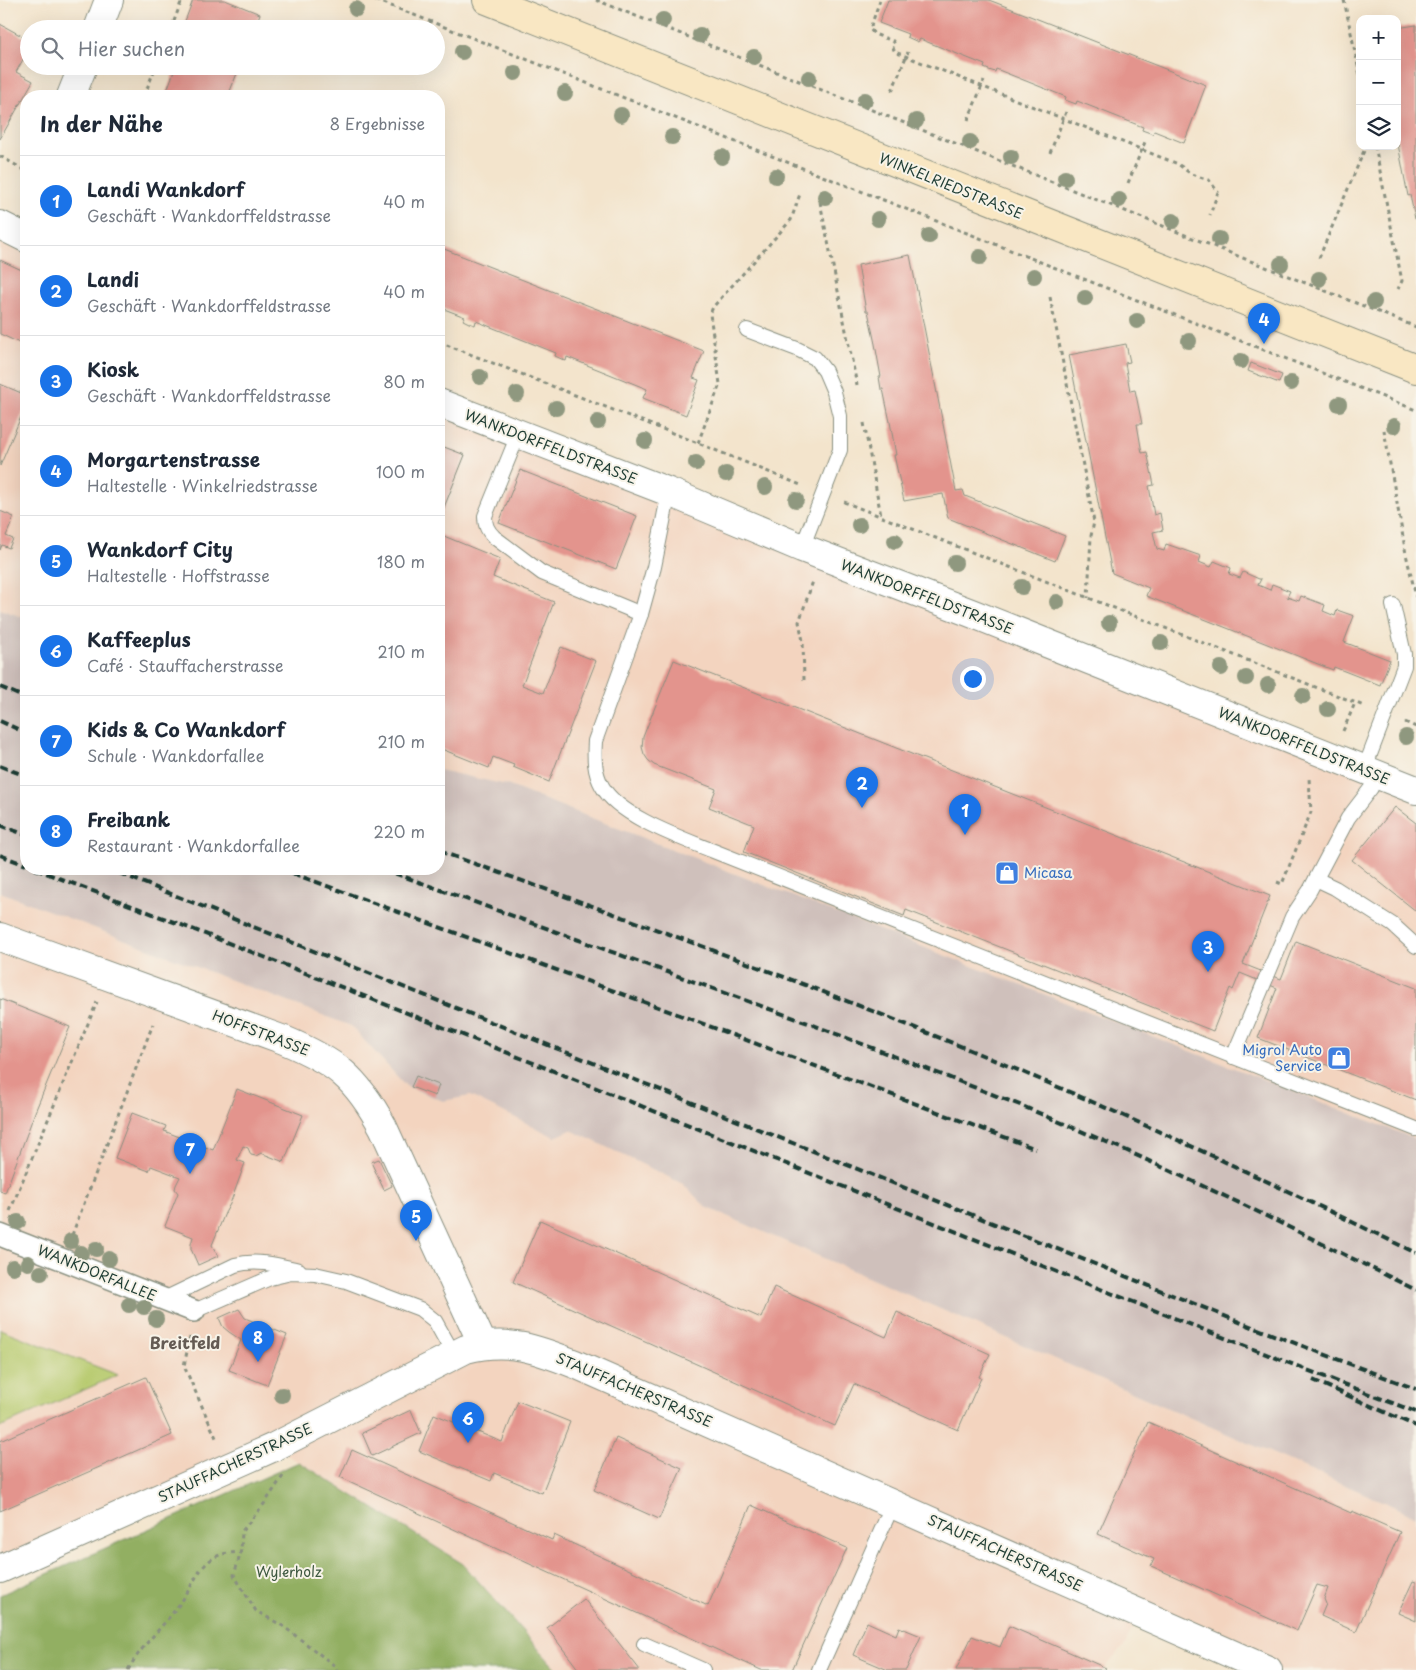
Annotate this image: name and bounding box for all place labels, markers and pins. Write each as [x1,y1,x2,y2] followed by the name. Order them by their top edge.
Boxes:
[1248,303,1280,344] pin: 4
[846,767,878,808] pin: 2
[949,794,981,835] pin: 1
[994,860,1020,886] shop icon: Micasa
[1024,862,1072,883] place label: Micasa
[1192,931,1224,972] pin: 3
[1242,1039,1322,1076] place label: Migrol Auto Service
[1326,1045,1352,1071] shop icon: Migrol Auto Service
[174,1133,206,1174] pin: 7
[400,1200,432,1241] pin: 5
[242,1321,274,1362] pin: 8
[452,1402,484,1443] pin: 6

